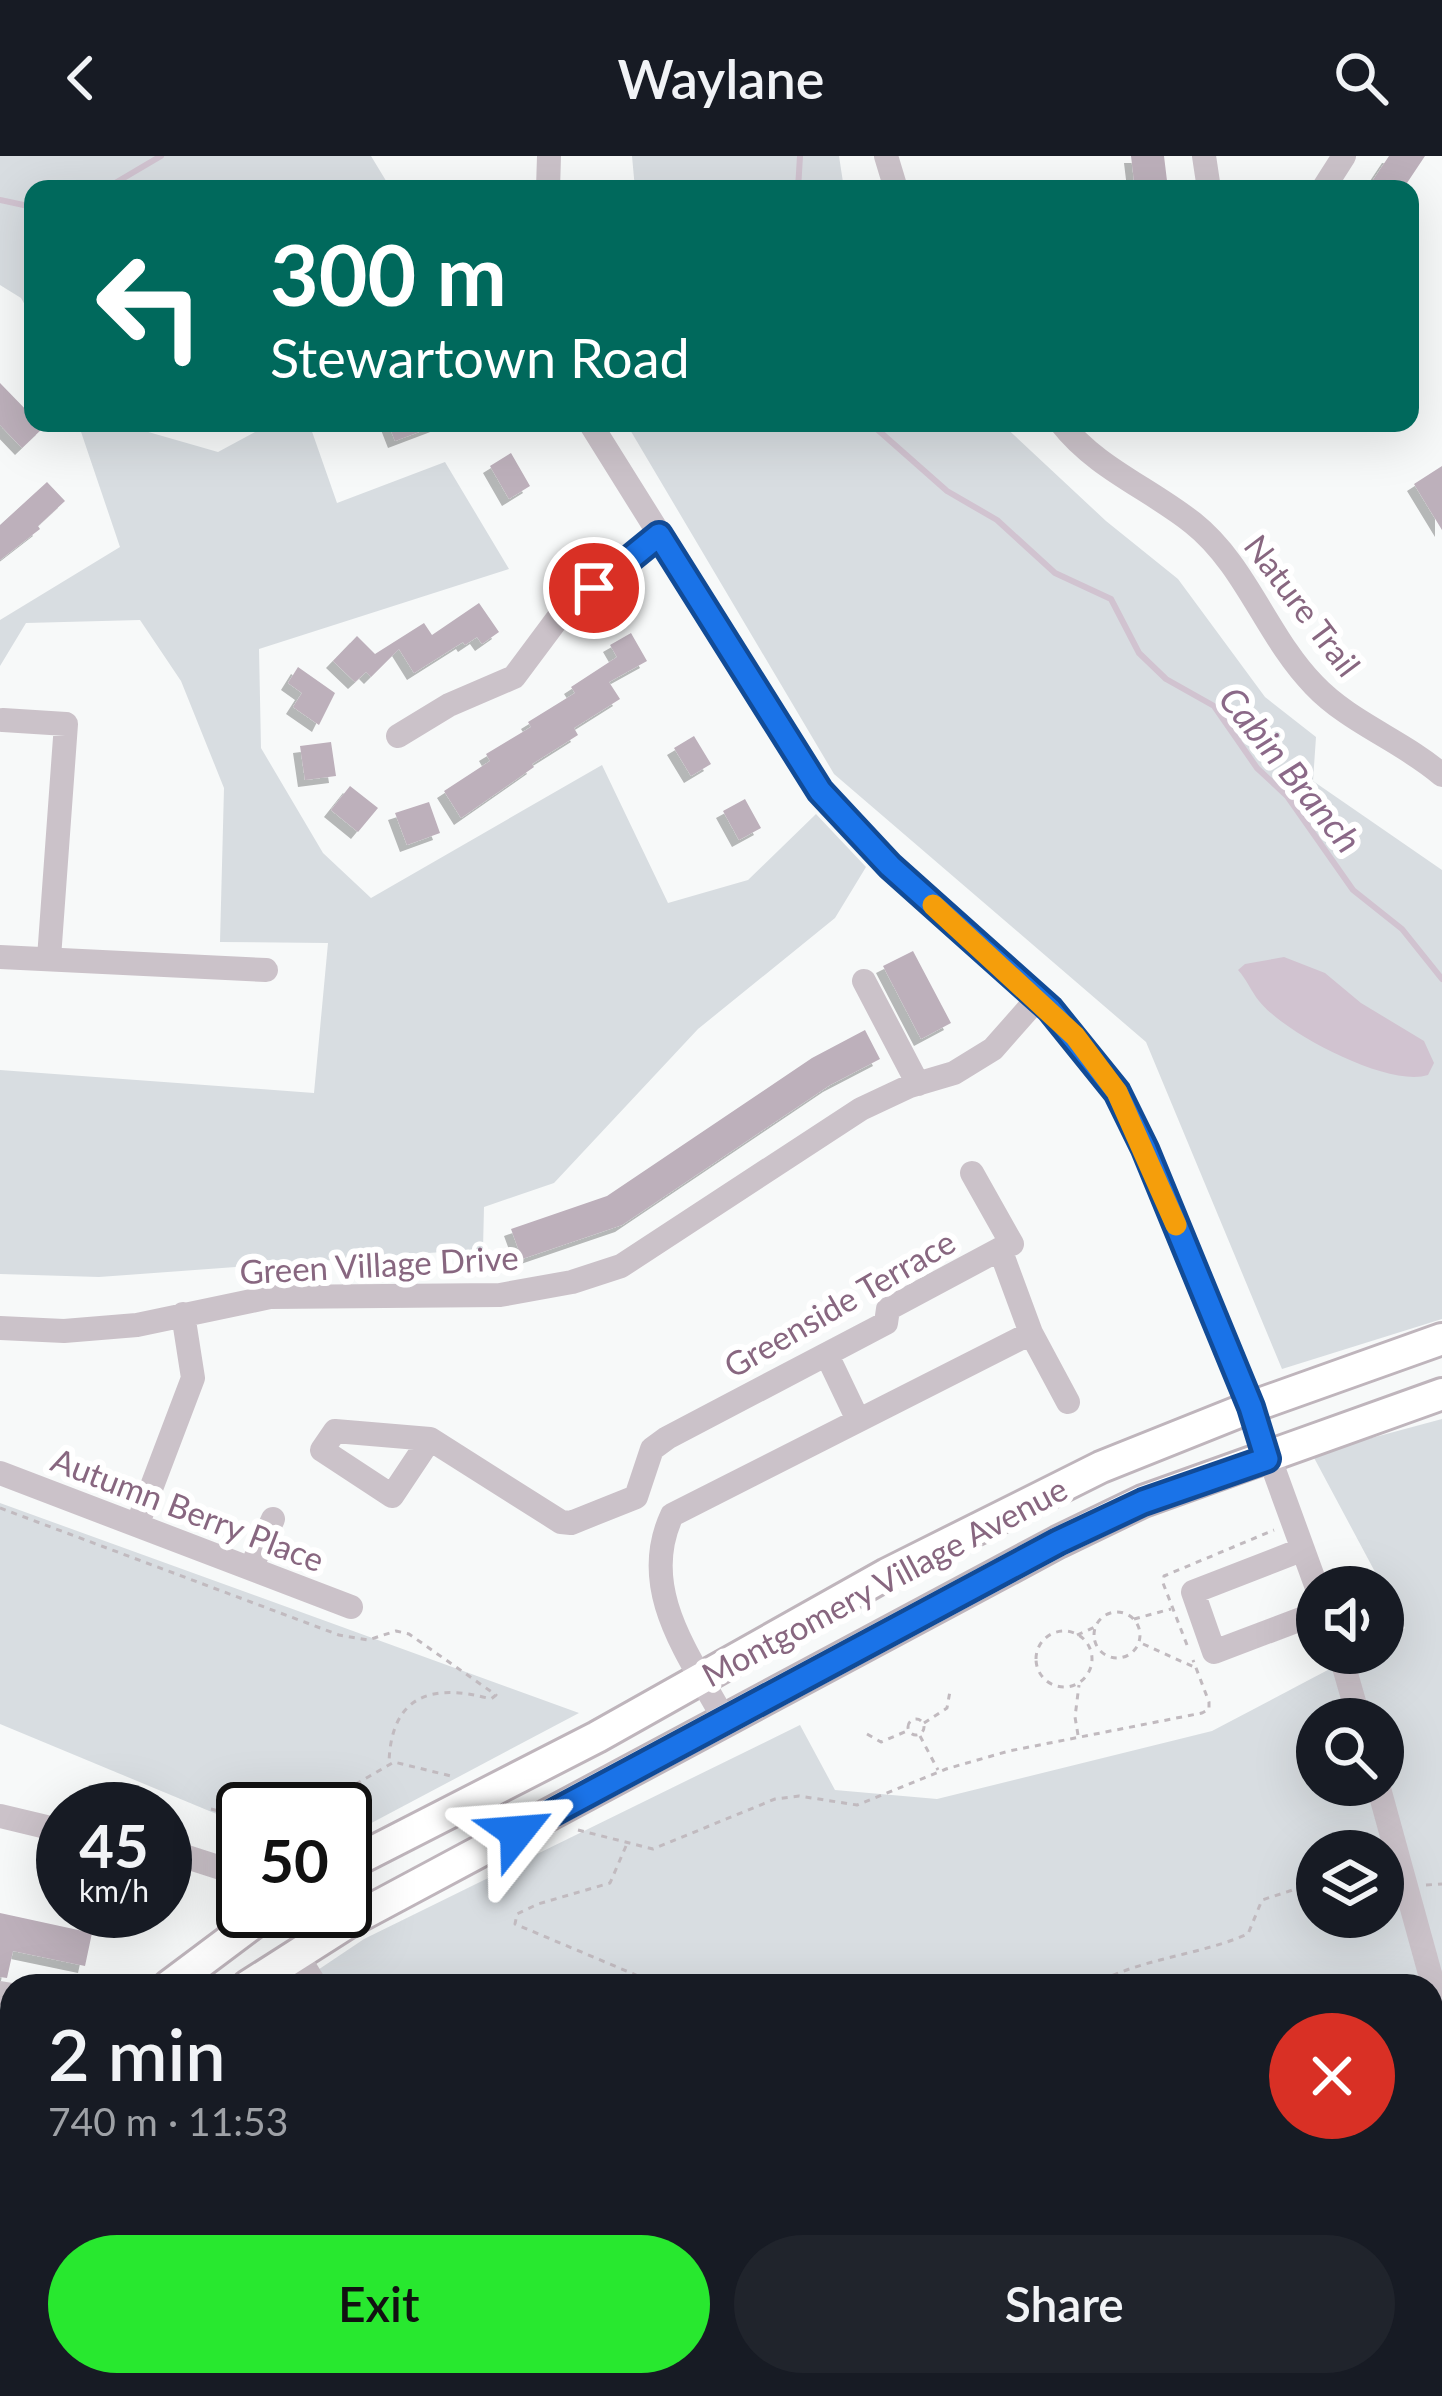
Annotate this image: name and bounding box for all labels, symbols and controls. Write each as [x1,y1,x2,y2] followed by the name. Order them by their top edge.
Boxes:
[48,45,114,111] icon: back
[1328,45,1394,111] icon: search
[618,46,824,111] text: Waylane
[270,223,507,324] text: 300 m
[72,228,228,384] icon: left
[270,325,690,390] text: Stewartown Road
[1237,526,1369,684] street label: Nature Trail
[543,537,645,639] pin
[561,555,627,621] icon: arrive
[1211,677,1371,861] water label: Cabin Branch
[716,1221,962,1385] street label: Greenside Terrace
[238,1237,520,1291] street label: Green Village Drive
[46,1439,330,1579] street label: Autumn Berry Place
[695,1468,1073,1694] street label: Montgomery Village Avenue
[1296,1566,1404,1938] map controls
[1296,1566,1404,1674] button: sound
[1296,1698,1404,1806] button: search
[454,1769,580,1895] position arrow
[216,1782,372,1938] speed limit sign: 50
[79,1809,149,1881] text: 45
[1296,1830,1404,1938] button: layers
[79,1872,149,1908] text: km/h
[48,2010,226,2096] text: 2 min
[1269,2013,1395,2139] button: close
[48,2098,288,2144] text: 740 m · 11:53
[48,2235,710,2373] button: Exit
[734,2235,1395,2373] button: Share

